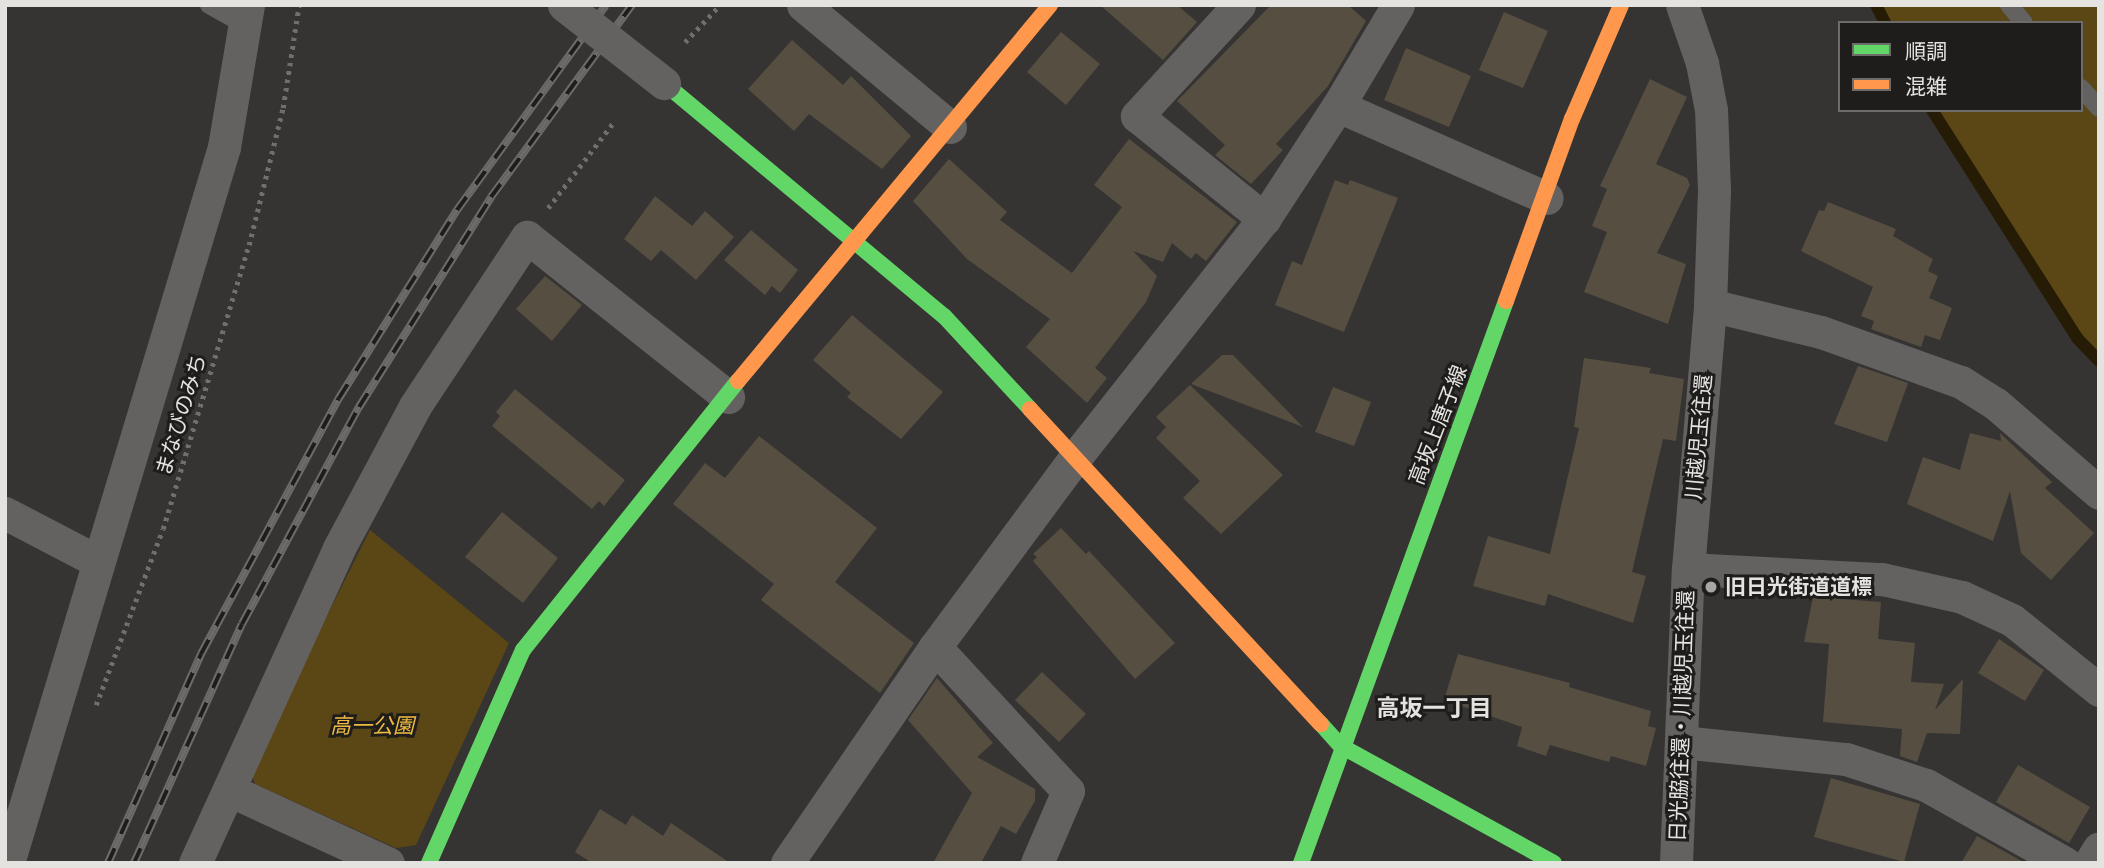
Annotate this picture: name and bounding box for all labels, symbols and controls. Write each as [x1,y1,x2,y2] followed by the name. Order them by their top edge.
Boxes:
[1838,21,2083,112] legend
[1905,40,1947,64] text: 順調
[1905,75,1947,99] text: 混雑
[151,351,211,479] street label: まなびのみち
[1404,362,1472,488] street label: 高坂上唐子線
[1681,373,1717,501] street label: 川越児玉往還
[1725,574,1872,600] place label: 旧日光街道道標
[1703,579,1719,595] marker: 旧日光街道道標
[1665,590,1699,842] street label: 日光脇往還・川越児玉往還
[1377,694,1491,722] district label: 高坂一丁目
[330,713,414,739] park label: 高一公園

